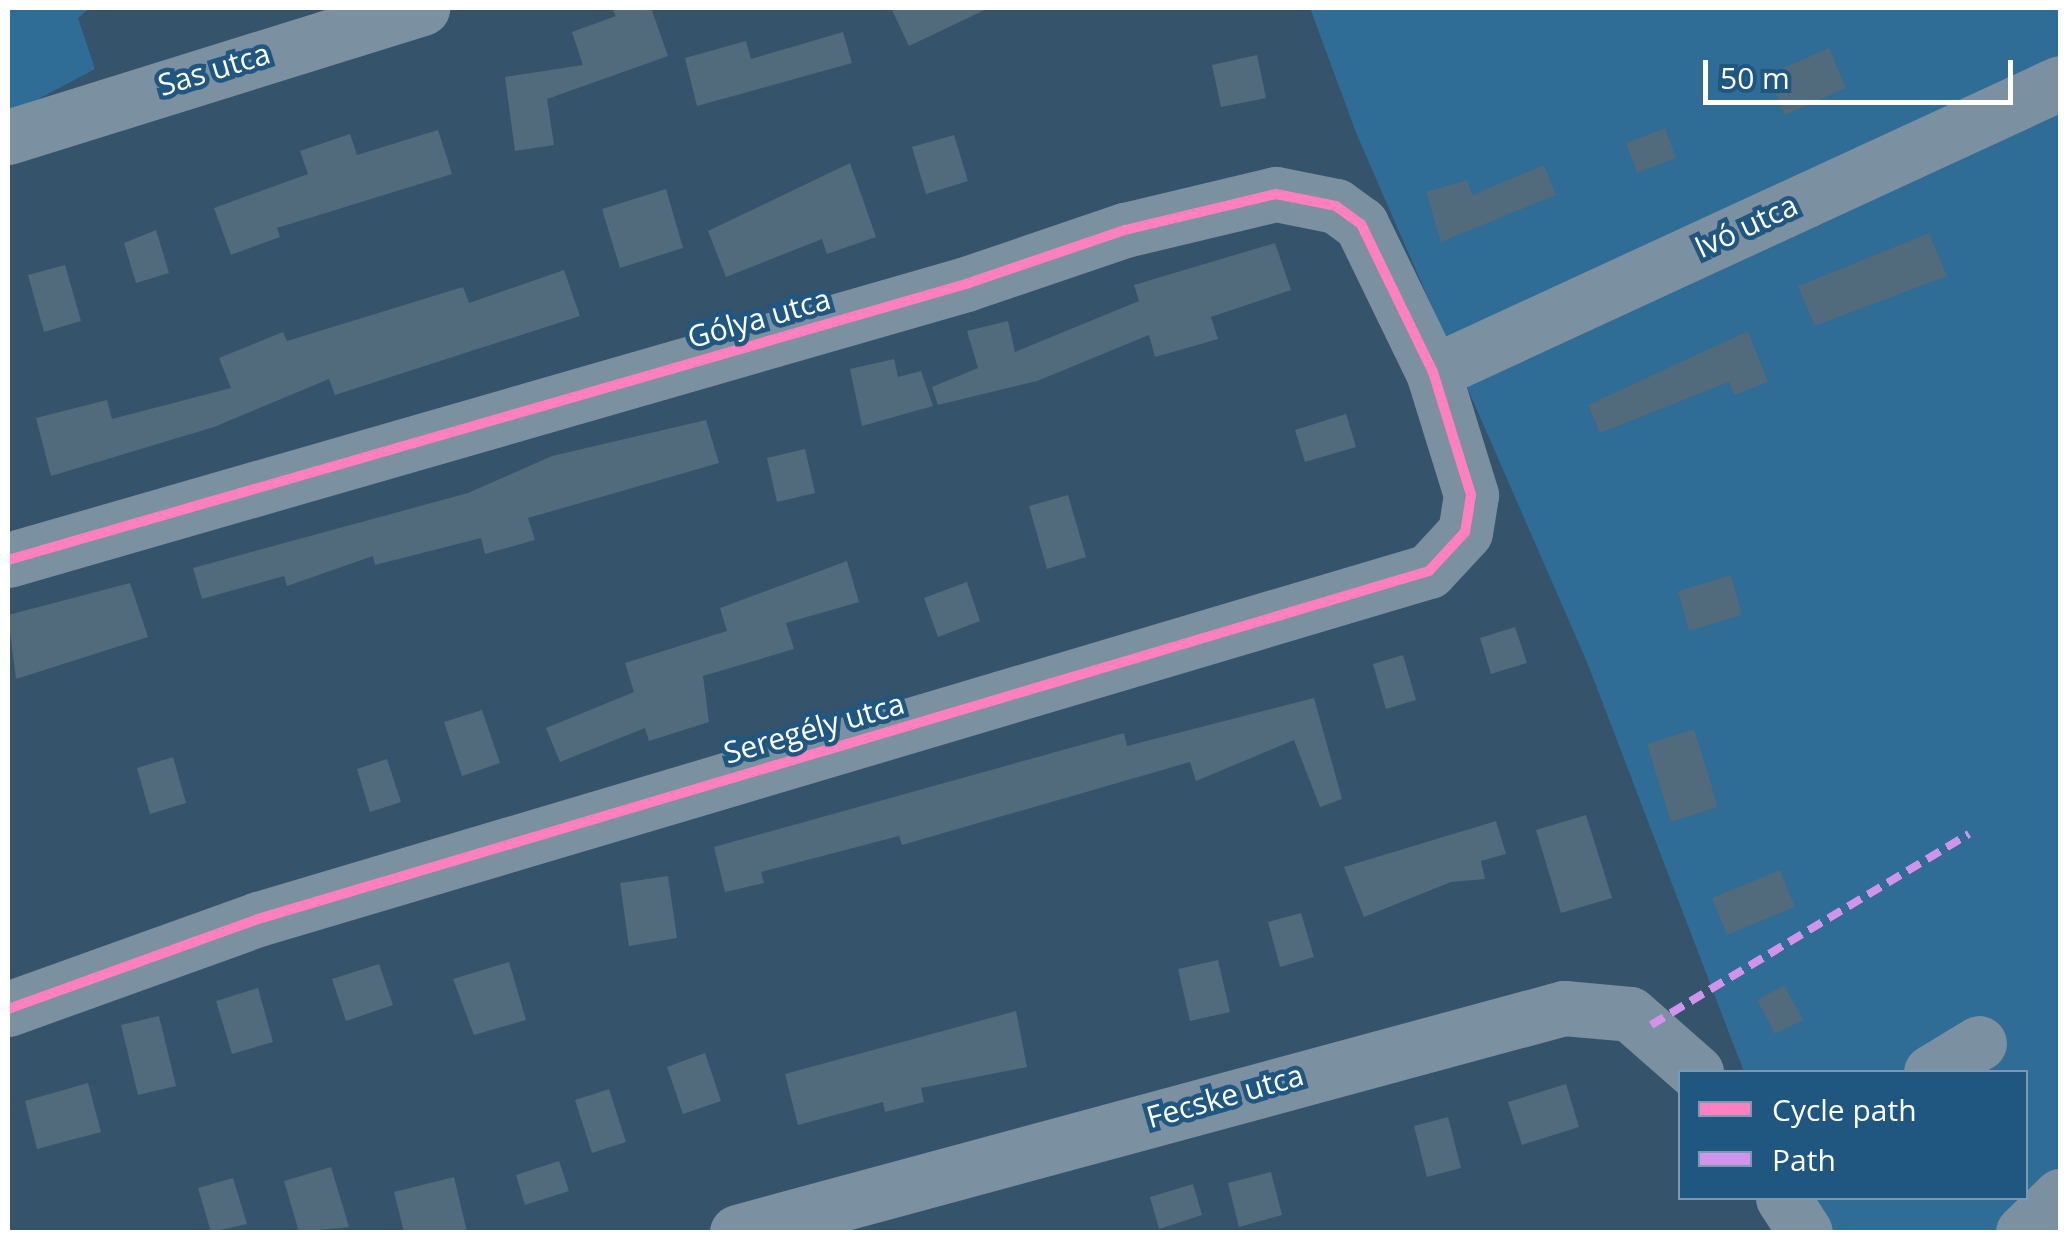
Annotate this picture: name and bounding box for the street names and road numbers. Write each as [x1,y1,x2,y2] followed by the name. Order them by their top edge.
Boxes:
[154,35,274,103] street label: Sas utca
[1689,187,1803,265] street label: Ivó utca
[683,280,835,356] street label: Gólya utca
[720,685,908,771] street label: Seregély utca
[1142,1056,1308,1136] street label: Fecske utca

